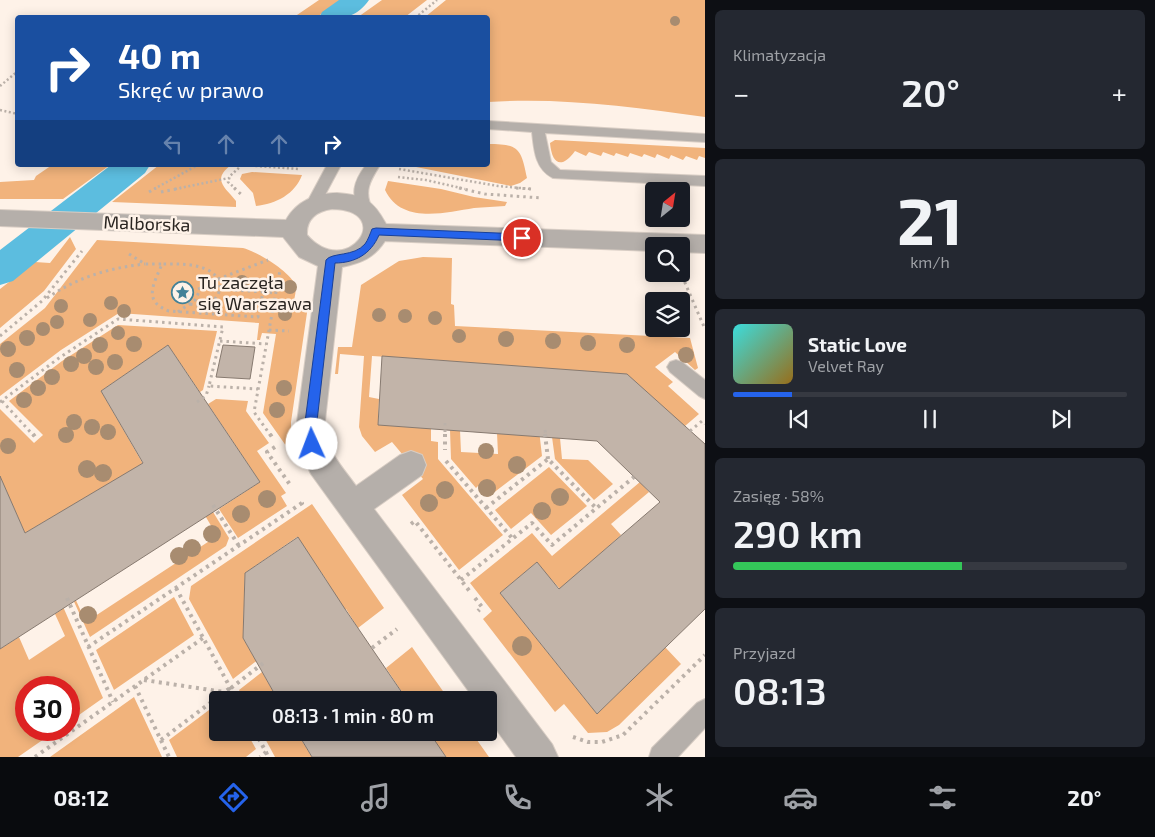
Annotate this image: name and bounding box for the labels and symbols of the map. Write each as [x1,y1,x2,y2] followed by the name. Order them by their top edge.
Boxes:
[645,182,690,228] north arrow
[103,210,191,236] street label: Malborska
[501,217,543,259] pin
[198,271,312,314] place label: Tu zaczęła się Warszawa
[170,280,194,304] place icon: Tu zaczęła się Warszawa
[285,417,337,469] position arrow
[15,676,80,741] speed limit sign: 30

